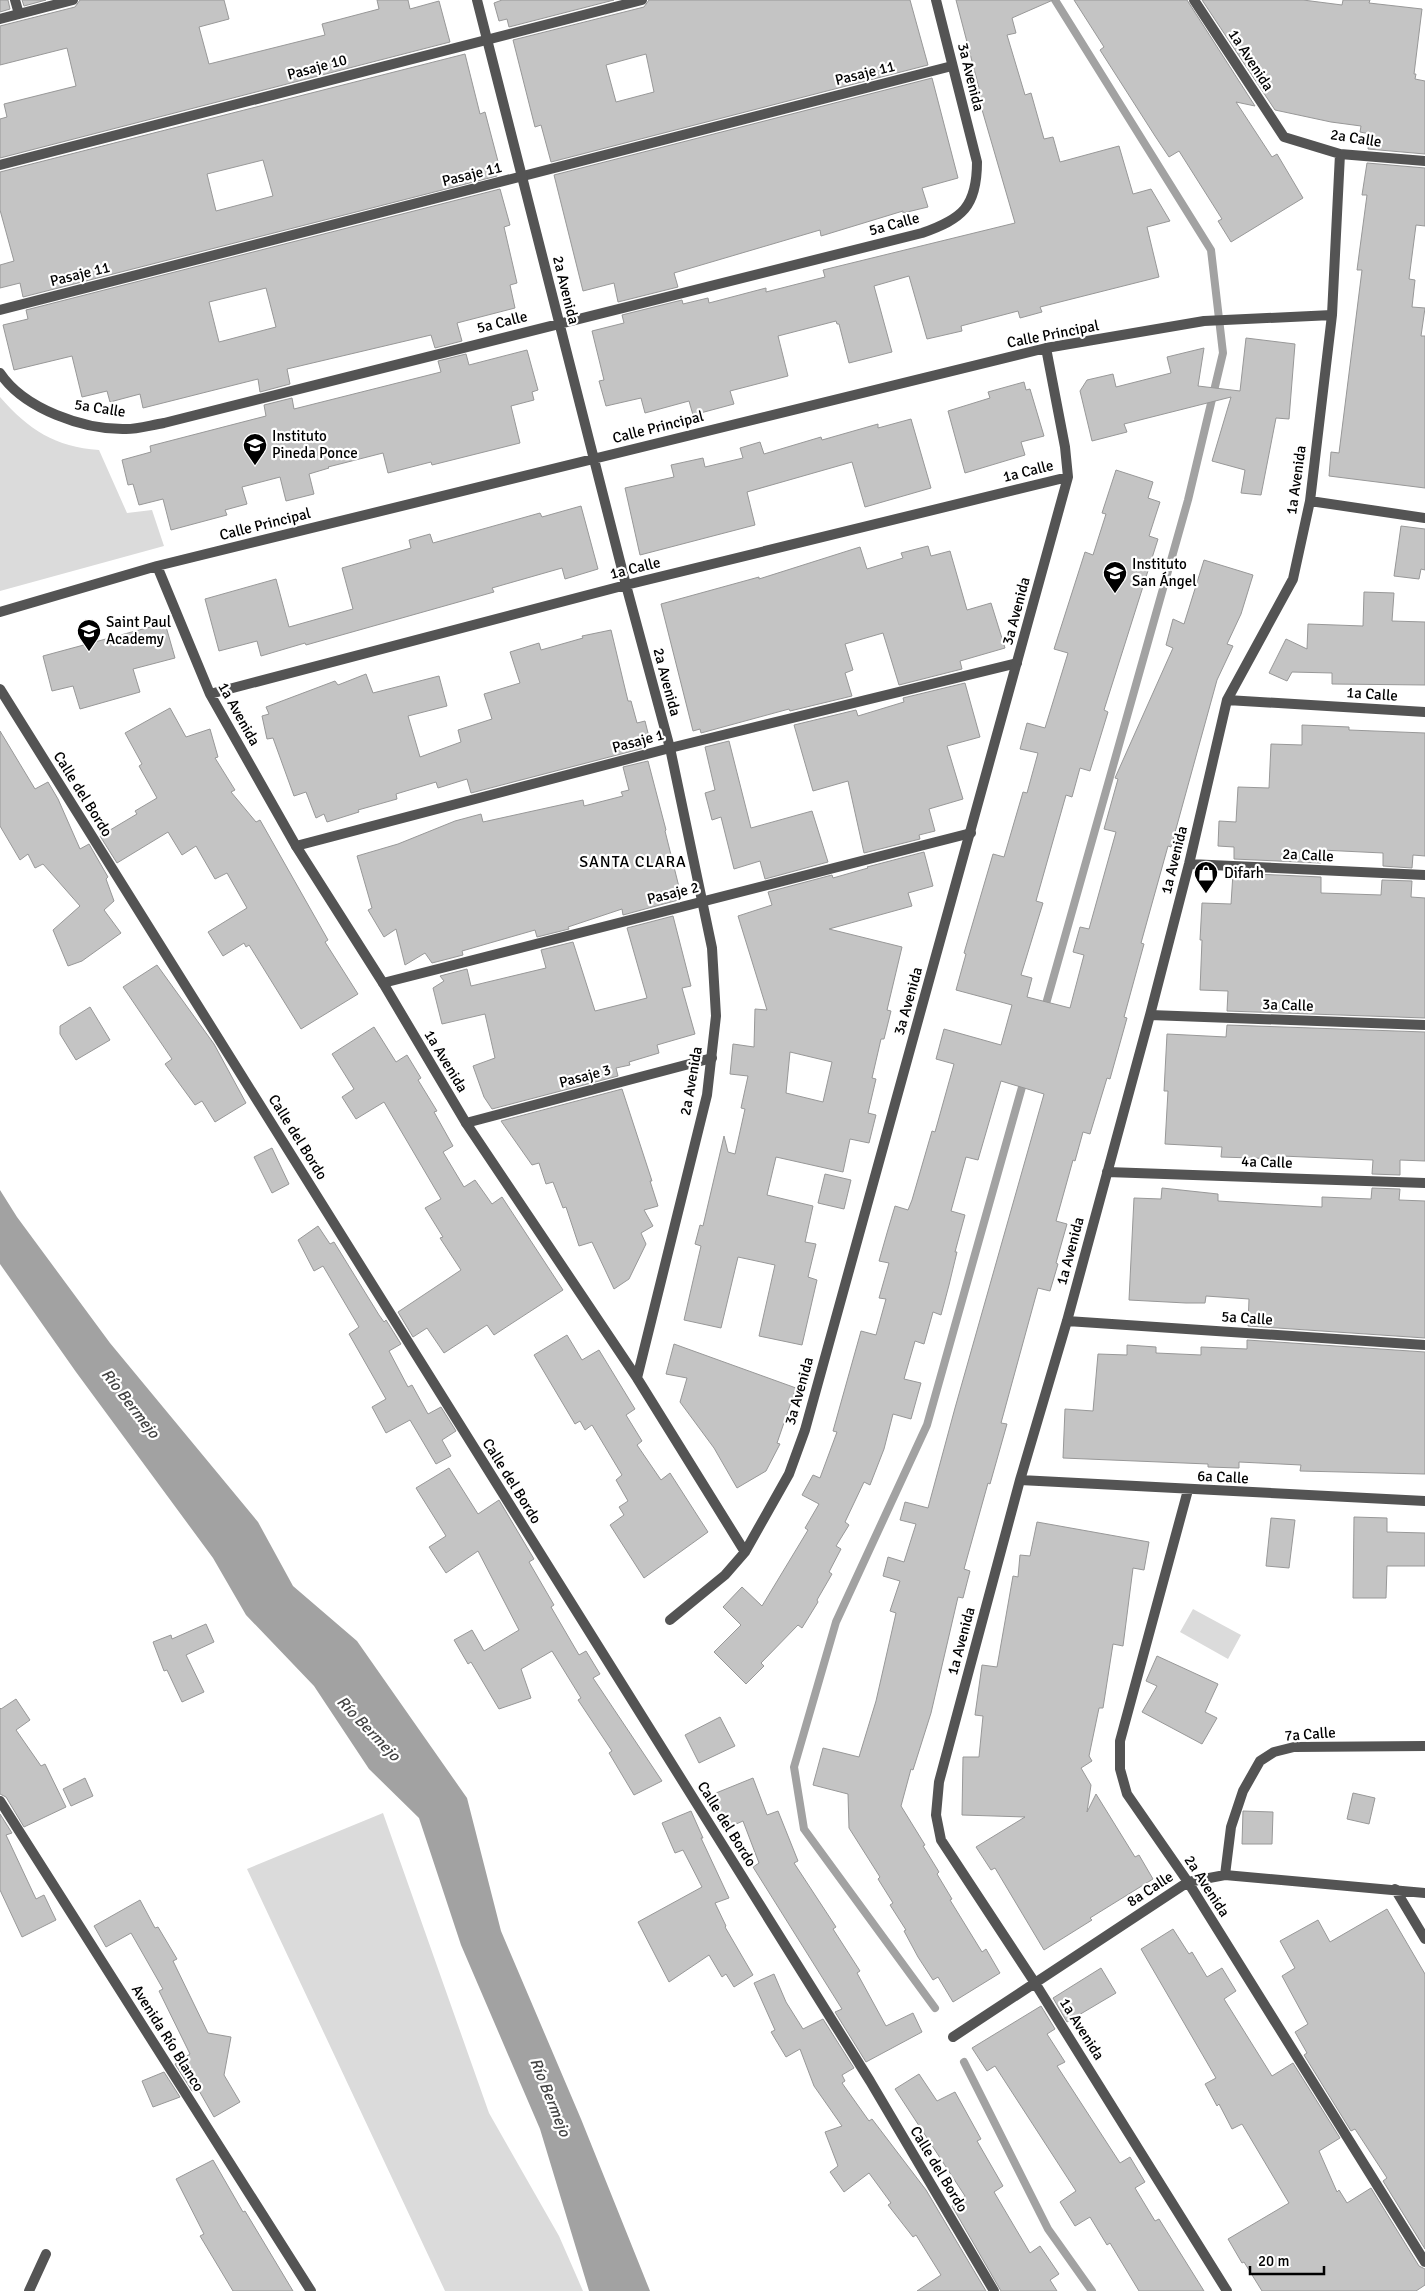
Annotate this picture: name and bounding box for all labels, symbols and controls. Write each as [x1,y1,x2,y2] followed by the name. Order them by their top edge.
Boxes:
[1224,26,1278,94] street label: 1a Avenida
[954,41,988,113] street label: 3a Avenida
[285,50,349,84] street label: Pasaje 10
[833,57,897,89] street label: Pasaje 11
[1329,125,1383,151] street label: 2a Calle
[440,158,504,190] street label: Pasaje 11
[867,209,921,239] street label: 5a Calle
[549,254,583,326] street label: 2a Avenida
[48,258,112,290] street label: Pasaje 11
[475,307,529,337] street label: 5a Calle
[1005,316,1101,352] street label: Calle Principal
[73,395,127,421] street label: 5a Calle
[610,407,706,447] street label: Calle Principal
[272,427,358,462] place label: Instituto Pineda Ponce
[242,432,268,466] school or university icon: Instituto Pineda Ponce
[1282,444,1310,516] street label: 1a Avenida
[1001,456,1055,486] street label: 1a Calle
[217,504,313,544] street label: Calle Principal
[608,553,662,583] street label: 1a Calle
[1132,555,1197,590] place label: Instituto San Ángel
[1102,560,1128,594] school or university icon: Instituto San Ángel
[998,575,1034,647] street label: 3a Avenida
[106,613,171,648] place label: Saint Paul Academy
[76,618,102,652] school or university icon: Saint Paul Academy
[649,646,685,718] street label: 2a Avenida
[214,679,264,749] street label: 1a Avenida
[1346,683,1398,705] street label: 1a Calle
[610,725,666,757] street label: Pasaje 1
[50,748,116,840] street label: Calle del Bordo
[1157,824,1191,896] street label: 1a Avenida
[1282,845,1334,865] street label: 2a Calle
[579,852,687,872] district label: SANTA CLARA
[1193,860,1219,894] shop icon: Difarh
[1224,864,1264,882] place label: Difarh
[645,878,701,908] street label: Pasaje 2
[890,965,926,1037] street label: 3a Avenida
[1262,995,1314,1015] street label: 3a Calle
[420,1026,472,1096] street label: 1a Avenida
[676,1045,706,1117] street label: 2a Avenida
[557,1060,613,1092] street label: Pasaje 3
[265,1091,331,1183] street label: Calle del Bordo
[1241,1152,1293,1172] street label: 4a Calle
[1052,1215,1088,1287] street label: 1a Avenida
[1221,1307,1273,1329] street label: 5a Calle
[781,1355,817,1427] street label: 3a Avenida
[97,1365,164,1443] water label: Río Bermejo
[479,1435,545,1527] street label: Calle del Bordo
[1197,1467,1249,1487] street label: 6a Calle
[943,1605,979,1677] street label: 1a Avenida
[332,1692,405,1766] water label: Río Bermejo
[1284,1723,1336,1745] street label: 7a Calle
[694,1778,760,1870] street label: Calle del Bordo
[1180,1852,1234,1920] street label: 2a Avenida
[1123,1867,1177,1911] street label: 8a Calle
[128,1981,208,2095] street label: Avenida Río Blanco
[1056,1995,1108,2063] street label: 1a Avenida
[525,2055,575,2140] water label: Río Bermejo
[906,2123,972,2215] street label: Calle del Bordo
[1250,2244,1324,2276] scale bar
[1258,2252,1289,2270] text: 20 m

